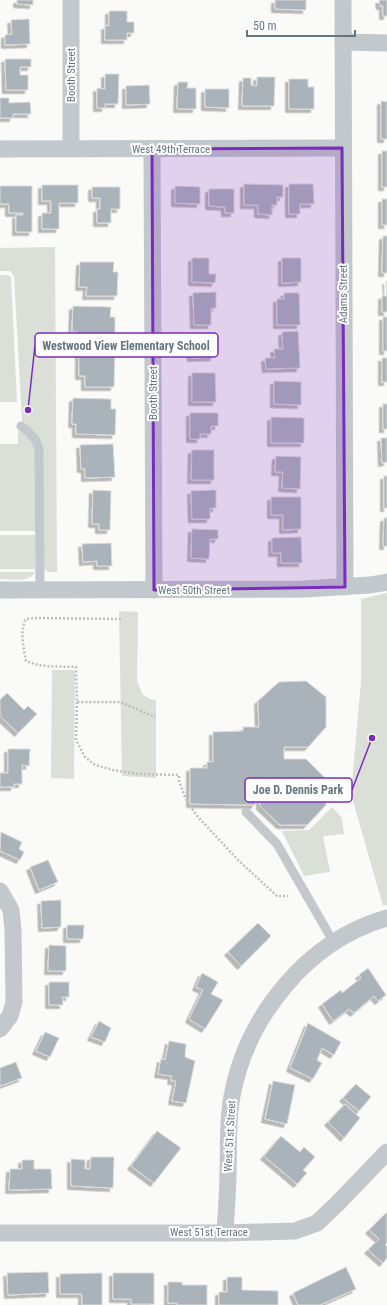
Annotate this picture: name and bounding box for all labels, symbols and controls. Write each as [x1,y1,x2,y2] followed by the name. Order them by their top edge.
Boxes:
[247,12,355,38] scale bar
[253,19,277,33] text: 50 m
[65,48,78,102] street label: Booth Street
[132,143,210,156] street label: West 49th Terrace
[337,265,350,323] street label: Adams Street
[35,333,218,357] callout: Westwood View Elementary School
[42,339,210,353] text: Westwood View Elementary School
[147,366,160,420] street label: Booth Street
[158,584,230,597] street label: West 50th Street
[245,778,352,802] callout: Joe D. Dennis Park
[253,783,343,797] text: Joe D. Dennis Park
[222,1100,238,1172] street label: West 51st Street
[170,1226,248,1239] street label: West 51st Terrace

